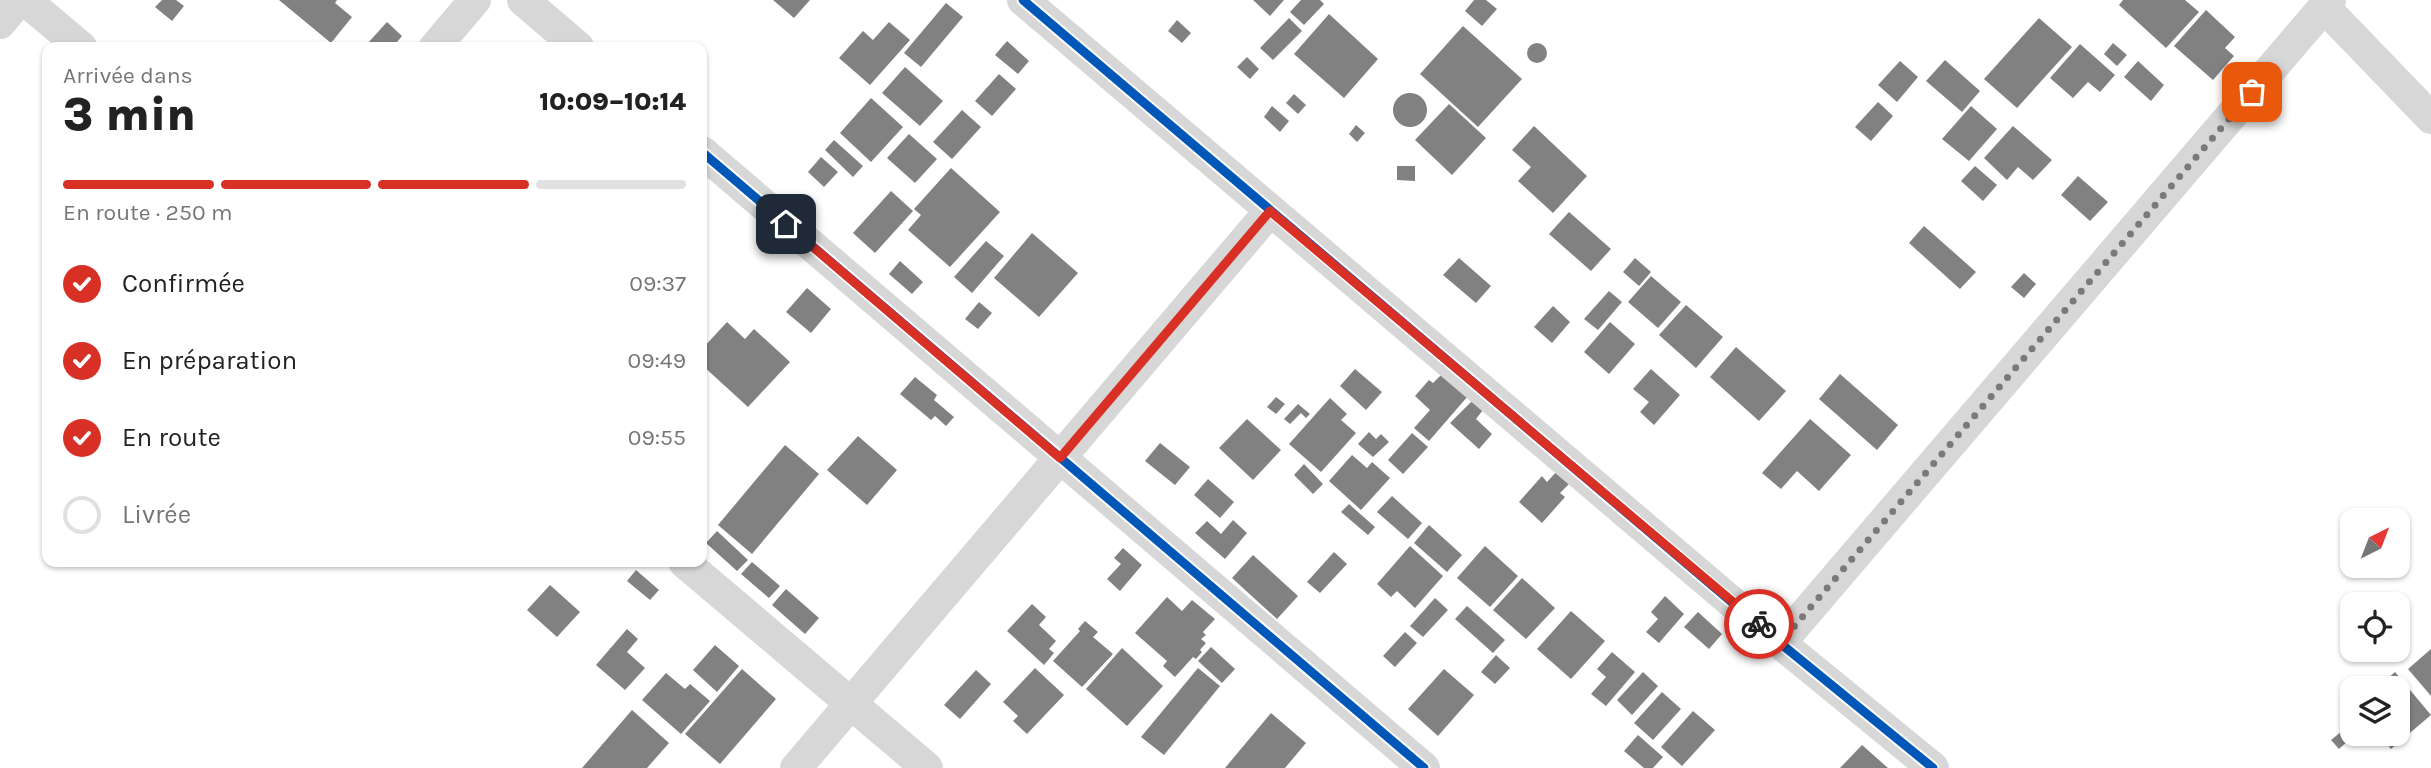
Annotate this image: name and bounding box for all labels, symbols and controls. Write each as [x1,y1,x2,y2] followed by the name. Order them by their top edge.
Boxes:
[63,62,193,89] text: Arrivée dans
[2222,62,2282,122] pin
[2233,73,2271,111] icon: bag
[539,86,686,117] text: 10:09–10:14
[63,88,196,142] text: 3 min
[756,194,816,254] pin
[63,199,233,226] text: En route · 250 m
[767,205,805,243] icon: home
[63,265,101,303] icon: check
[122,268,245,299] text: Confirmée
[629,270,686,297] text: 09:37
[63,342,101,380] icon: check
[122,345,297,376] text: En préparation
[628,347,686,374] text: 09:49
[63,419,101,457] icon: check
[122,422,221,453] text: En route
[628,424,686,451] text: 09:55
[122,499,191,530] text: Livrée
[2340,508,2410,578] north arrow
[2340,508,2410,746] map controls
[1724,589,1794,659] courier
[2340,592,2410,662] button: locate
[1740,605,1778,643] icon: bike
[2340,676,2410,746] button: layers

